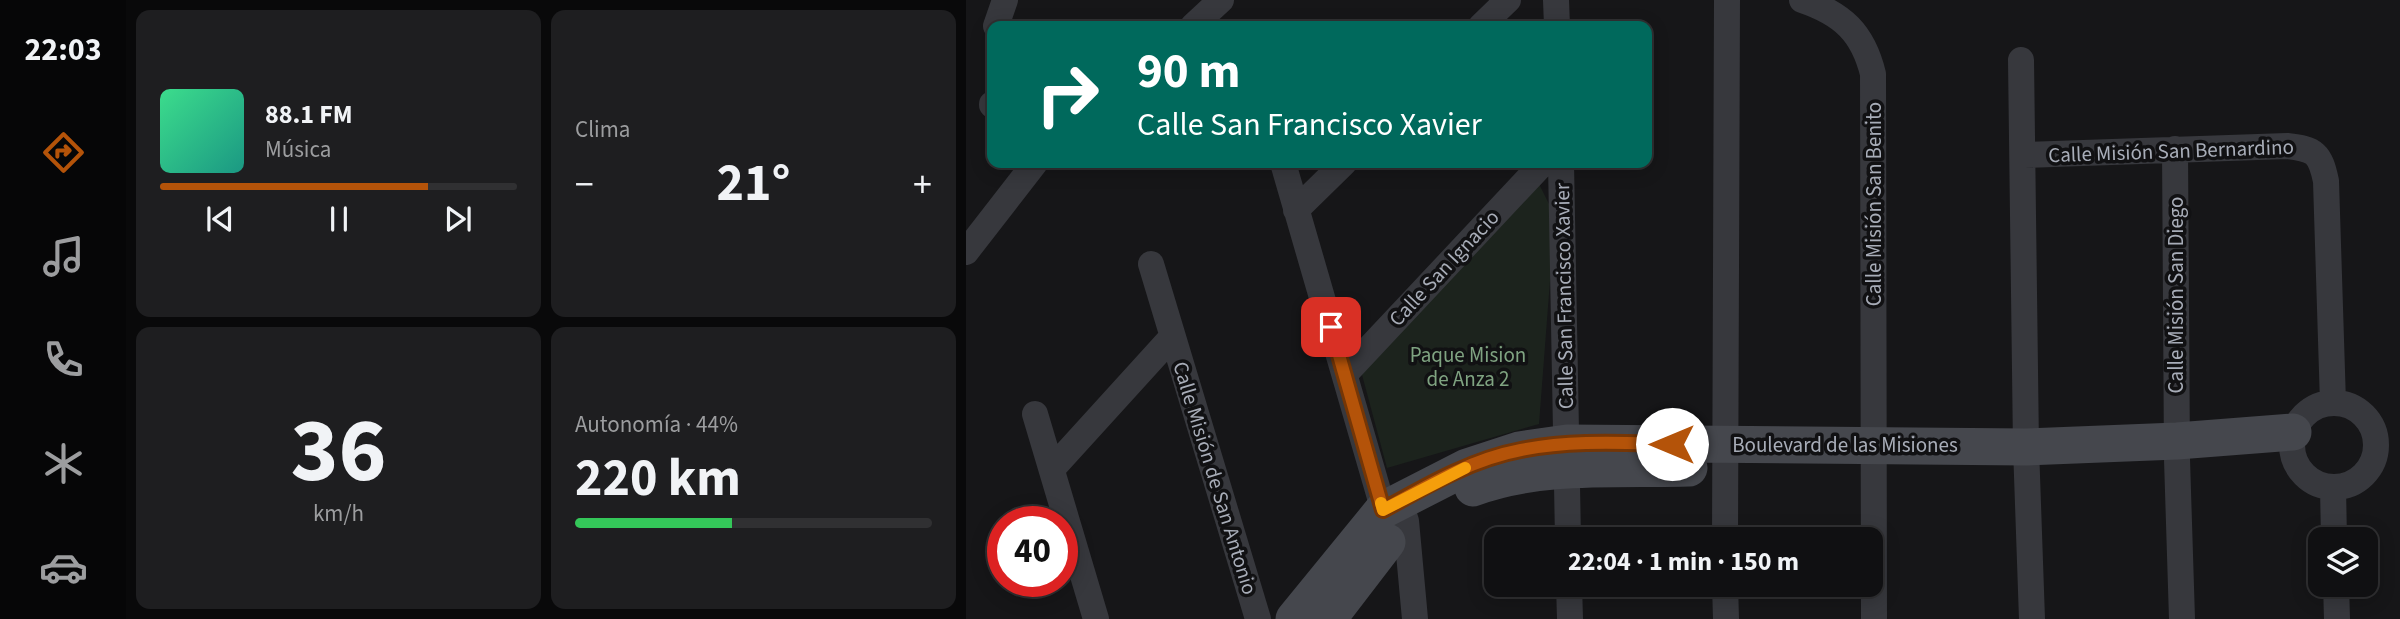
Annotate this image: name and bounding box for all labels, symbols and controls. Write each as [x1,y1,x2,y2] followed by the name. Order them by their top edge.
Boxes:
[24,27,102,73] text: 22:03
[1137,37,1241,107] text: 90 m
[1022,49,1113,140] icon: right
[265,96,353,133] text: 88.1 FM
[1137,102,1482,148] text: Calle San Francisco Xavier
[1859,102,1889,306] street label: Calle Misión San Benito
[575,113,630,146] text: Clima
[39,128,88,177] icon: directions
[2048,132,2294,170] street label: Calle Misión San Bernardino
[265,133,331,166] text: Música
[717,147,790,221] text: 21°
[575,158,594,212] text: −
[913,158,932,212] text: +
[1547,182,1581,409] street label: Calle San Francisco Xavier
[2161,197,2191,393] street label: Calle Misión San Diego
[201,200,239,238] icon: previous
[320,200,358,238] icon: pause
[439,200,477,238] icon: next
[1382,203,1506,333] street label: Calle San Ignacio
[39,232,88,281] icon: music
[1301,297,1361,357] pin
[1312,308,1350,346] icon: arrive
[39,335,88,384] icon: phone
[1410,340,1526,394] park label: Paque Mision de Anza 2
[1165,358,1265,598] street label: Calle Misión de San Antonio
[290,387,387,516] text: 36
[1635,407,1709,481] position arrow
[575,408,738,441] text: Autonomía · 44%
[1732,430,1958,460] street label: Boulevard de las Misiones
[39,439,88,488] icon: climate
[575,442,741,516] text: 220 km
[313,497,364,530] text: km/h
[987,506,1078,597] speed limit sign: 40
[2308,527,2378,597] map controls
[2308,527,2378,597] button: layers
[39,543,88,592] icon: car
[1568,543,1799,580] text: 22:04 · 1 min · 150 m

